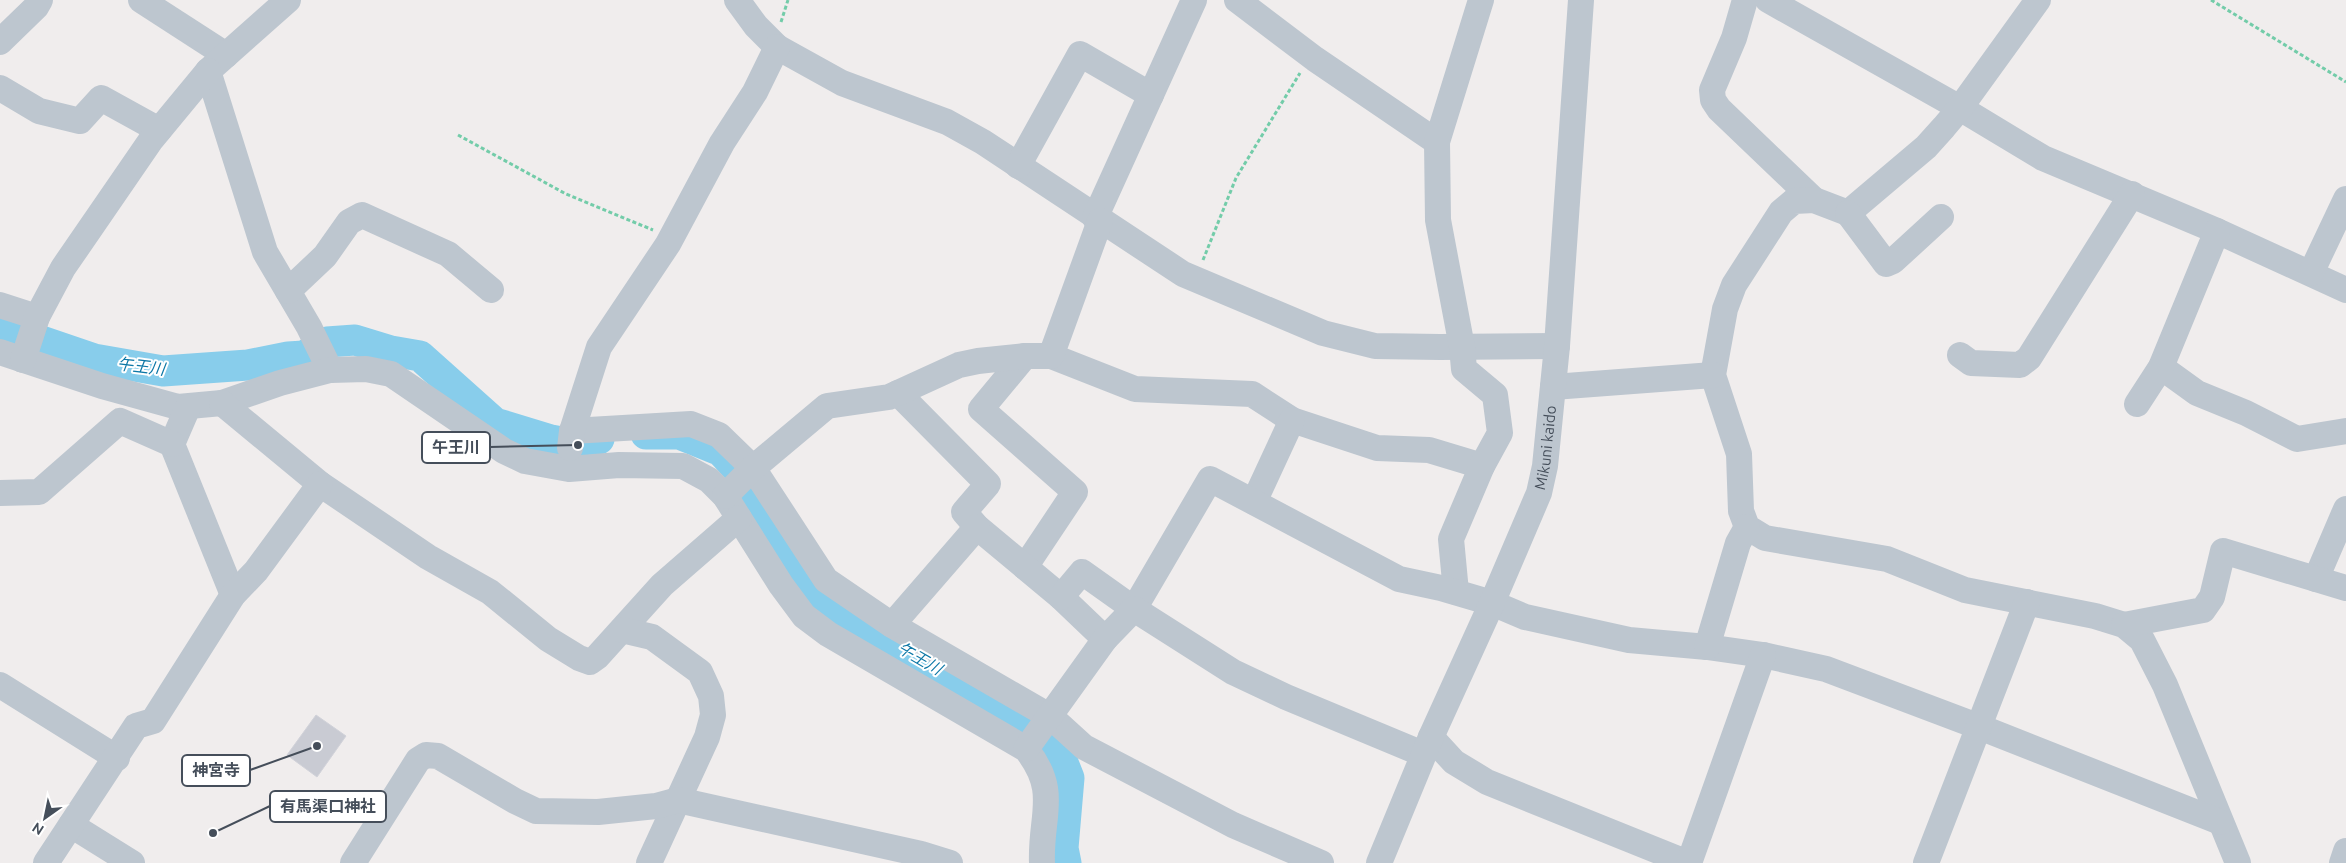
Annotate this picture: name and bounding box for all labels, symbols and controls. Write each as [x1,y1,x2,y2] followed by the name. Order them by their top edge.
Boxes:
[116,354,168,378] water label: 午王川
[1531,405,1559,491] street label: Mikuni kaido
[422,432,490,463] callout: 午王川
[432,438,480,456] text: 午王川
[895,638,947,679] water label: 午王川
[182,755,250,786] callout: 神宮寺
[192,761,240,779] text: 神宮寺
[270,791,386,822] callout: 有馬渠口神社
[20,793,70,843] north arrow
[280,797,376,815] text: 有馬渠口神社
[29,819,47,838] text: N

